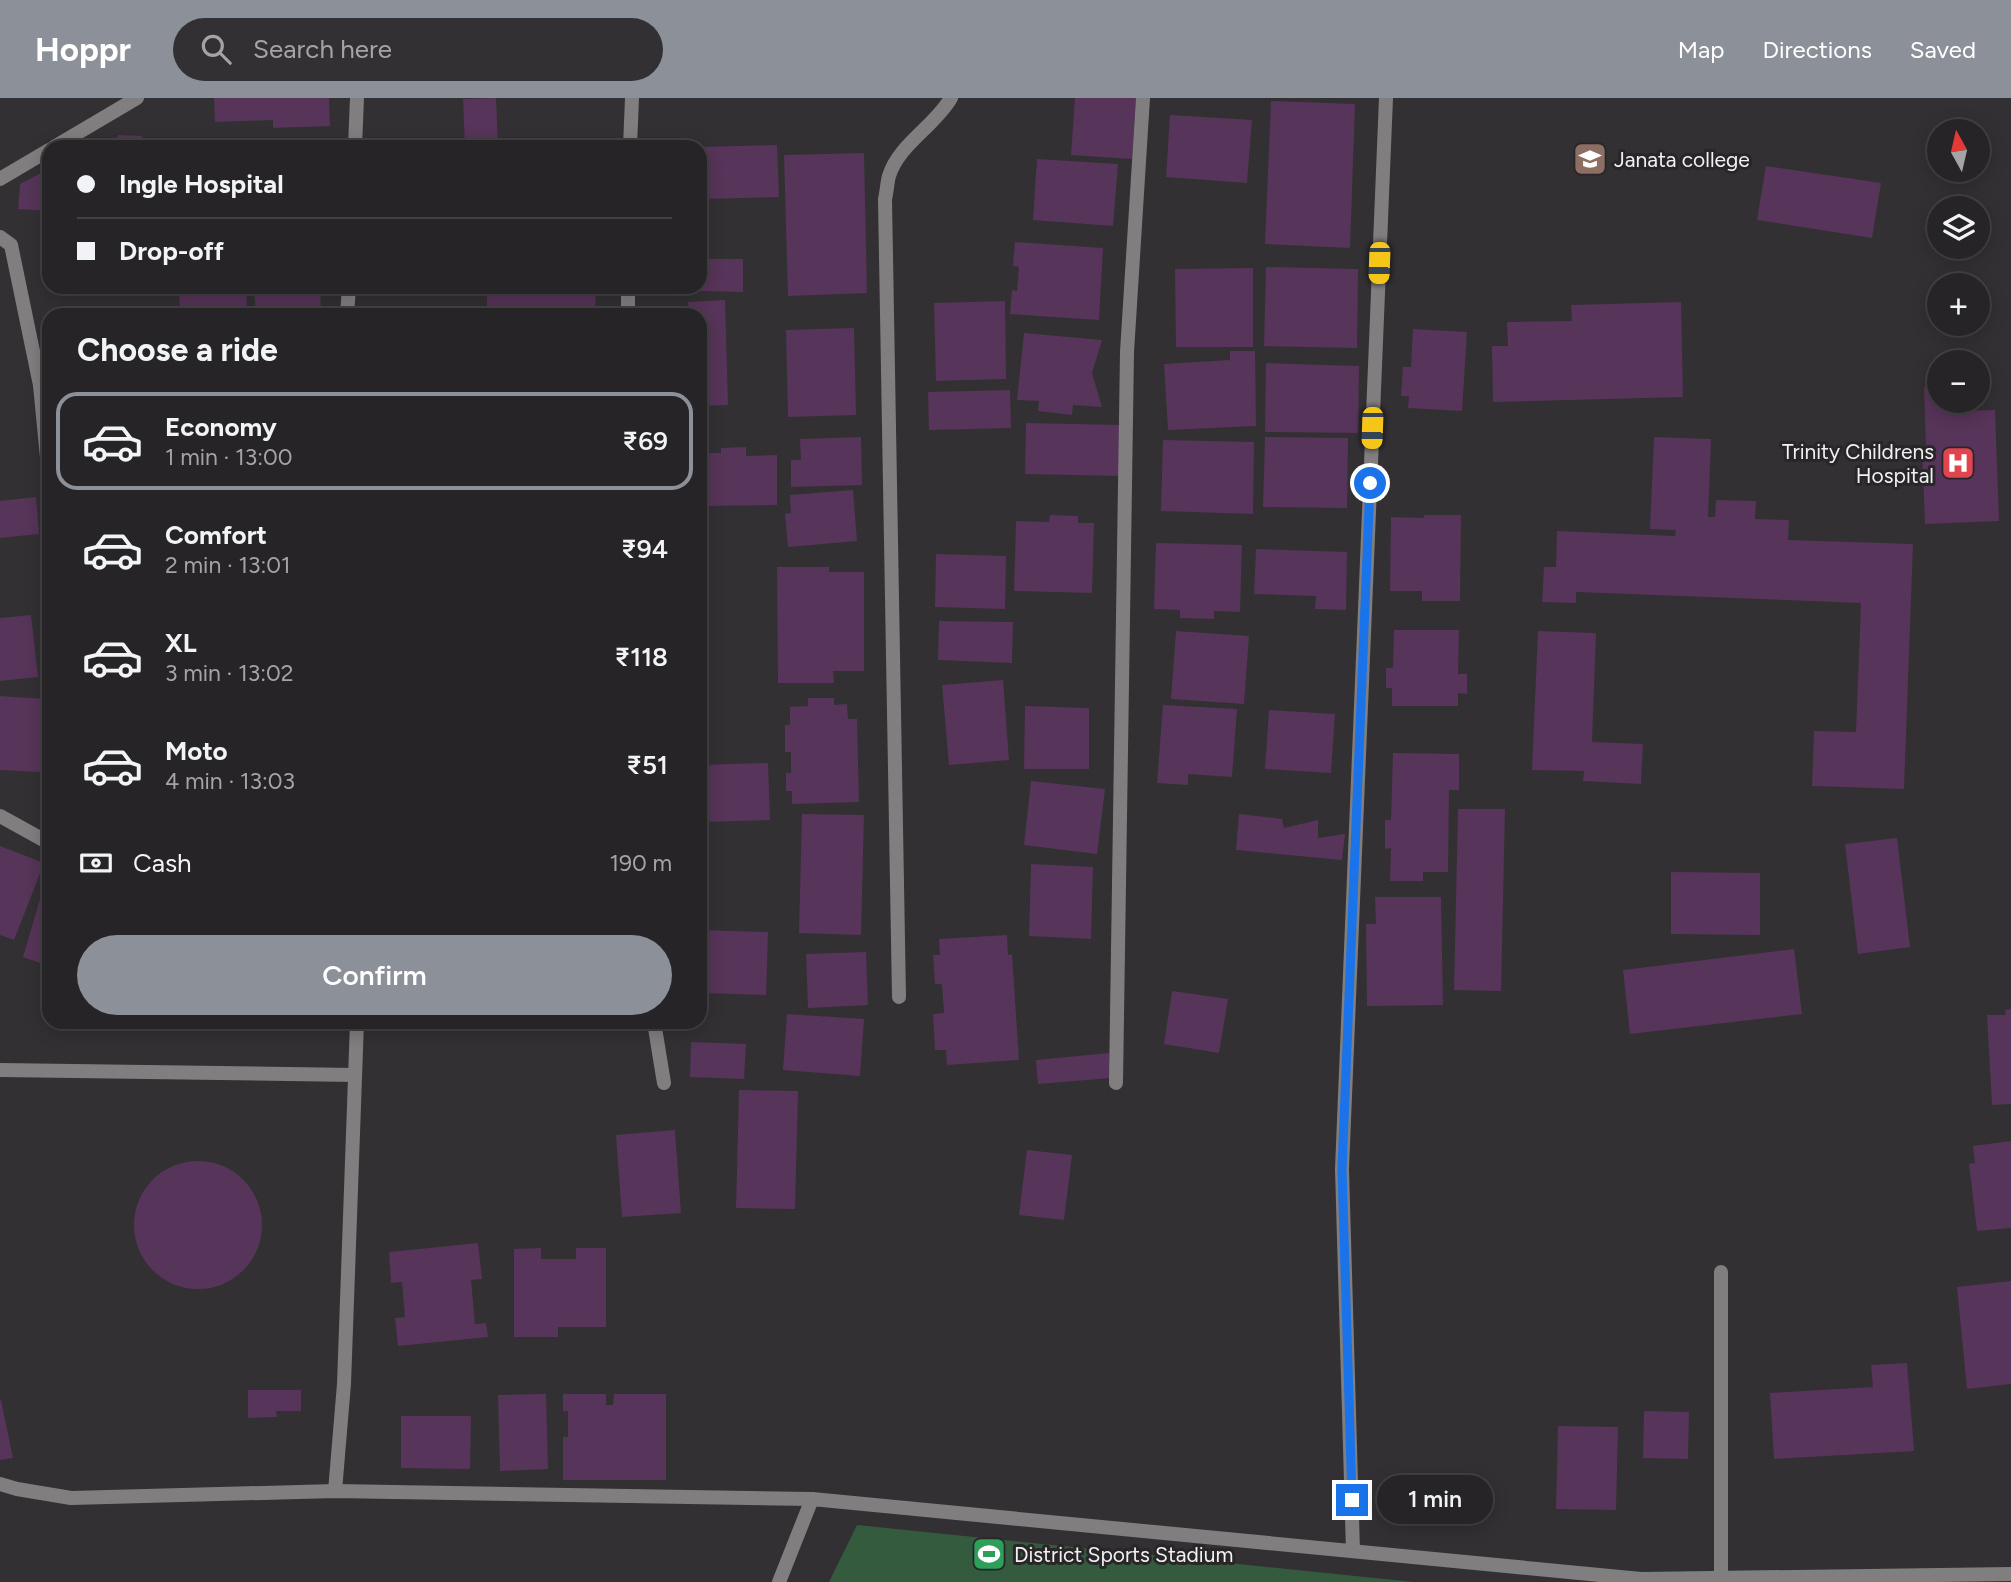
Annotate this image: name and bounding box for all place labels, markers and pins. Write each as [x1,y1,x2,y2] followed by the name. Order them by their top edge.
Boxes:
[1571,140,1609,178] school or university icon: Janata college
[1614,147,1750,172] place label: Janata college
[1782,439,1934,488] place label: Trinity Childrens Hospital
[1939,444,1977,482] hospital icon: Trinity Childrens Hospital
[970,1535,1008,1573] sports icon: District Sports Stadium
[1014,1542,1233,1567] place label: District Sports Stadium

